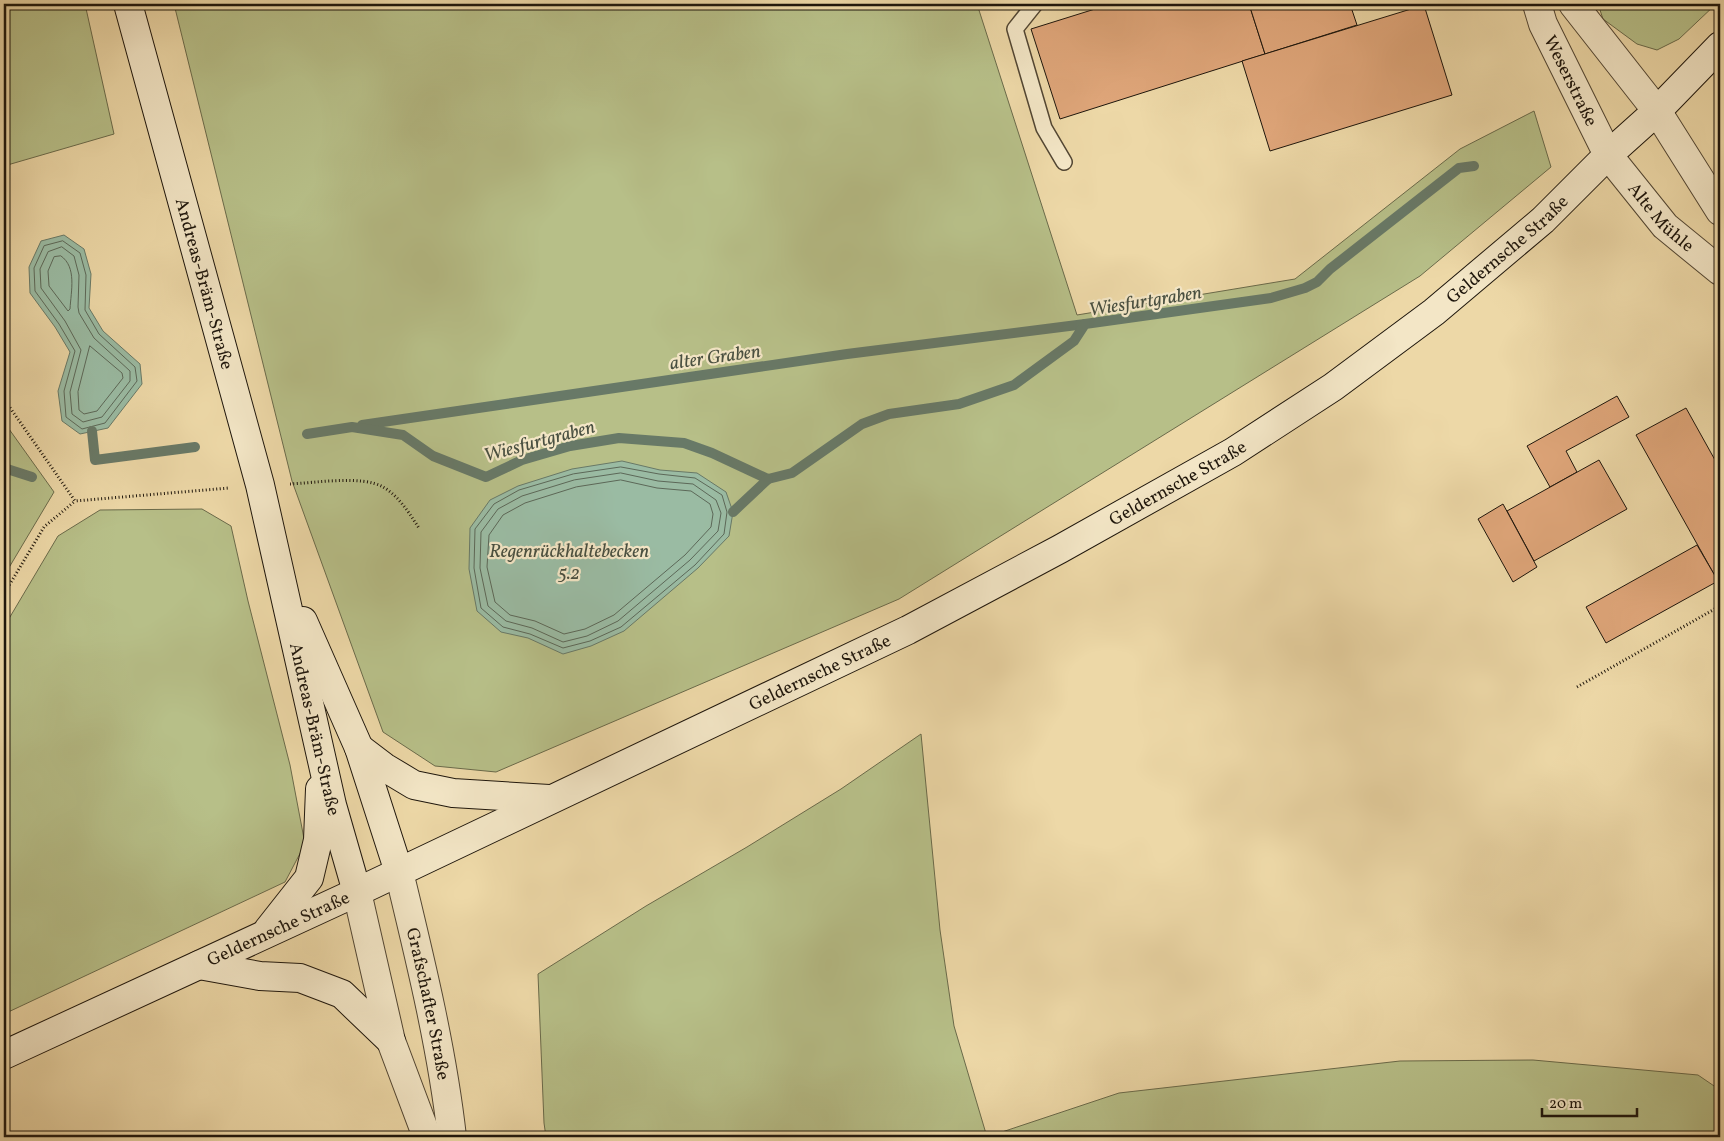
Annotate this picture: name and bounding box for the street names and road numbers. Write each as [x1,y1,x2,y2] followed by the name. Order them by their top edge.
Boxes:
[1537,31,1603,131] street label: Weserstraße
[1621,178,1699,259] street label: Alte Mühle
[1442,190,1575,310] street label: Geldernsche Straße
[168,196,239,373] street label: Andreas-Bräm-Straße
[1105,435,1252,533] street label: Geldernsche Straße
[745,629,895,718] street label: Geldernsche Straße
[282,641,345,819] street label: Andreas-Bräm-Straße
[203,886,354,973] street label: Geldernsche Straße
[399,925,455,1082] street label: Grafschafter Straße

